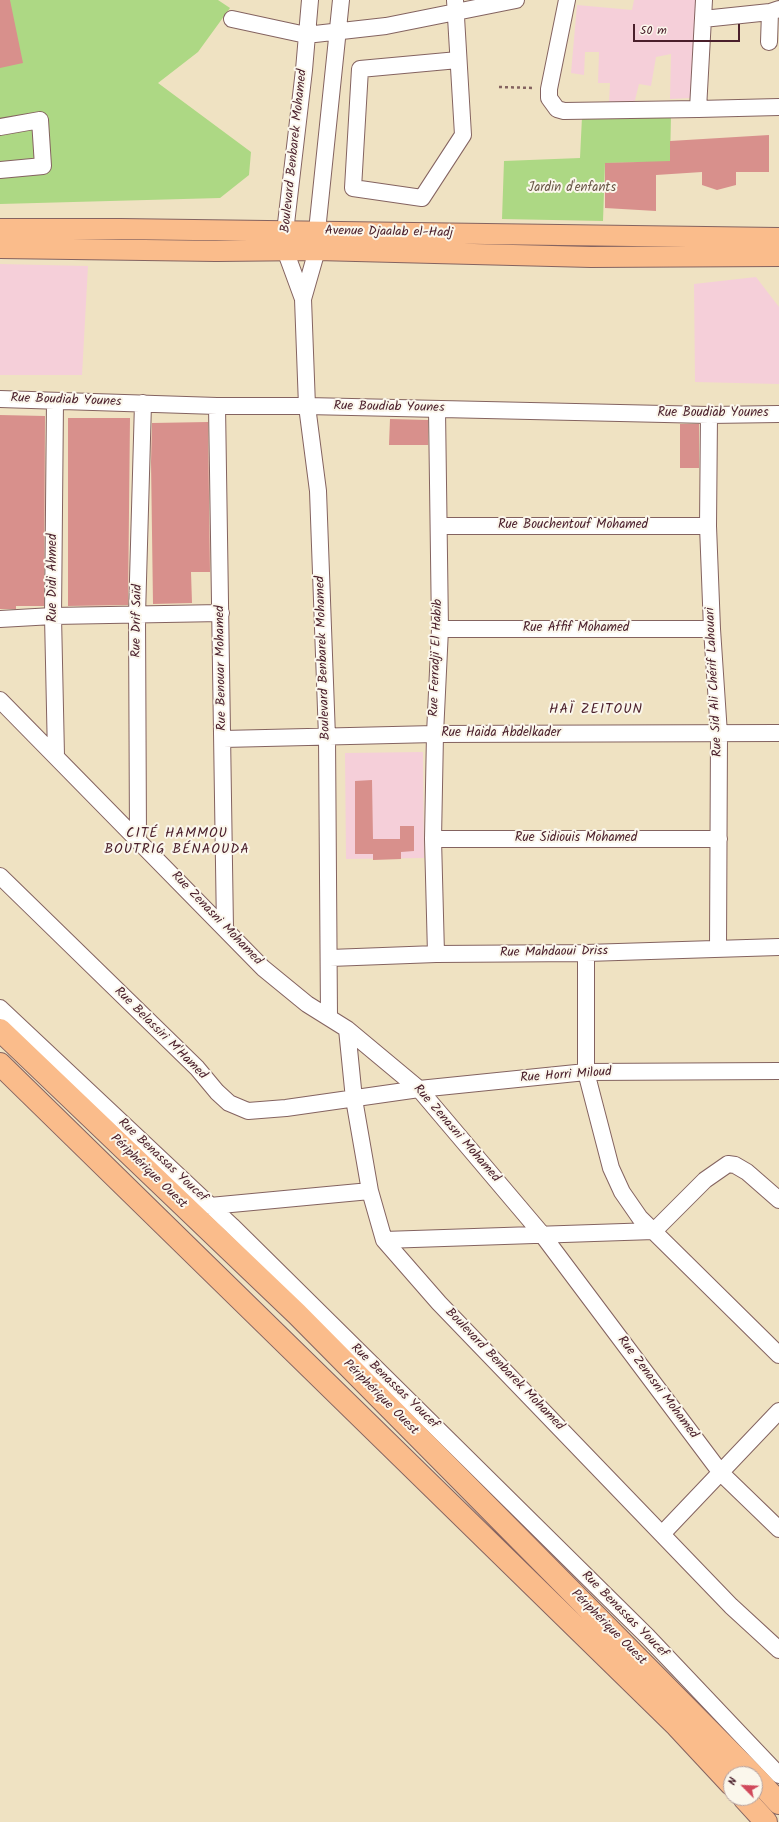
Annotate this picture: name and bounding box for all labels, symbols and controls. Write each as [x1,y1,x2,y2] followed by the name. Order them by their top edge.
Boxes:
[635,16,742,42] scale bar
[640,21,667,40] text: 50 m
[279,68,311,234] street label: Boulevard Benbarek Mohamed
[528,181,616,197] park label: Jardin d'enfants
[325,224,453,242] street label: Avenue Djaalab el-Hadj
[10,391,122,411] street label: Rue Boudiab Younes
[333,399,445,417] street label: Rue Boudiab Younes
[658,406,768,422] street label: Rue Boudiab Younes
[498,518,648,534] street label: Rue Bouchentouf Mohamed
[46,534,62,622] street label: Rue Didi Ahmed
[313,576,335,740] street label: Boulevard Benbarek Mohamed
[130,584,146,658] street label: Rue Drif Saïd
[427,599,447,717] street label: Rue Ferradji El Habib
[213,605,231,731] street label: Rue Benouar Mohamed
[703,607,727,757] street label: Rue Sid Ali Chérif Lahouari
[523,621,629,637] street label: Rue Affif Mohamed
[549,703,643,719] district label: HAÏ ZEITOUN
[441,726,561,742] street label: Rue Haida Abdelkader
[104,827,250,860] district label: CITÉ HAMMOU BOUTRIG BÉNAOUDA
[515,831,637,847] street label: Rue Sidiouis Mohamed
[167,869,265,969] street label: Rue Zenasni Mohamed
[500,944,608,962] street label: Rue Mahdaoui Driss
[110,984,210,1084] street label: Rue Belassiri M'Hamed
[520,1065,612,1087] street label: Rue Horri Miloud
[409,1082,503,1186] street label: Rue Zenasni Mohamed
[114,1116,210,1206] street label: Rue Benassas Youcef
[106,1131,190,1213] street label: Périphérique Ouest
[441,1305,567,1435] street label: Boulevard Benbarek Mohamed
[613,1334,701,1442] street label: Rue Zenasni Mohamed
[347,1341,441,1433] street label: Rue Benassas Youcef
[339,1357,421,1439] street label: Périphérique Ouest
[577,1568,671,1662] street label: Rue Benassas Youcef
[567,1587,649,1669] street label: Périphérique Ouest
[723,1766,763,1806] north arrow
[723,1775,743,1788] text: N

